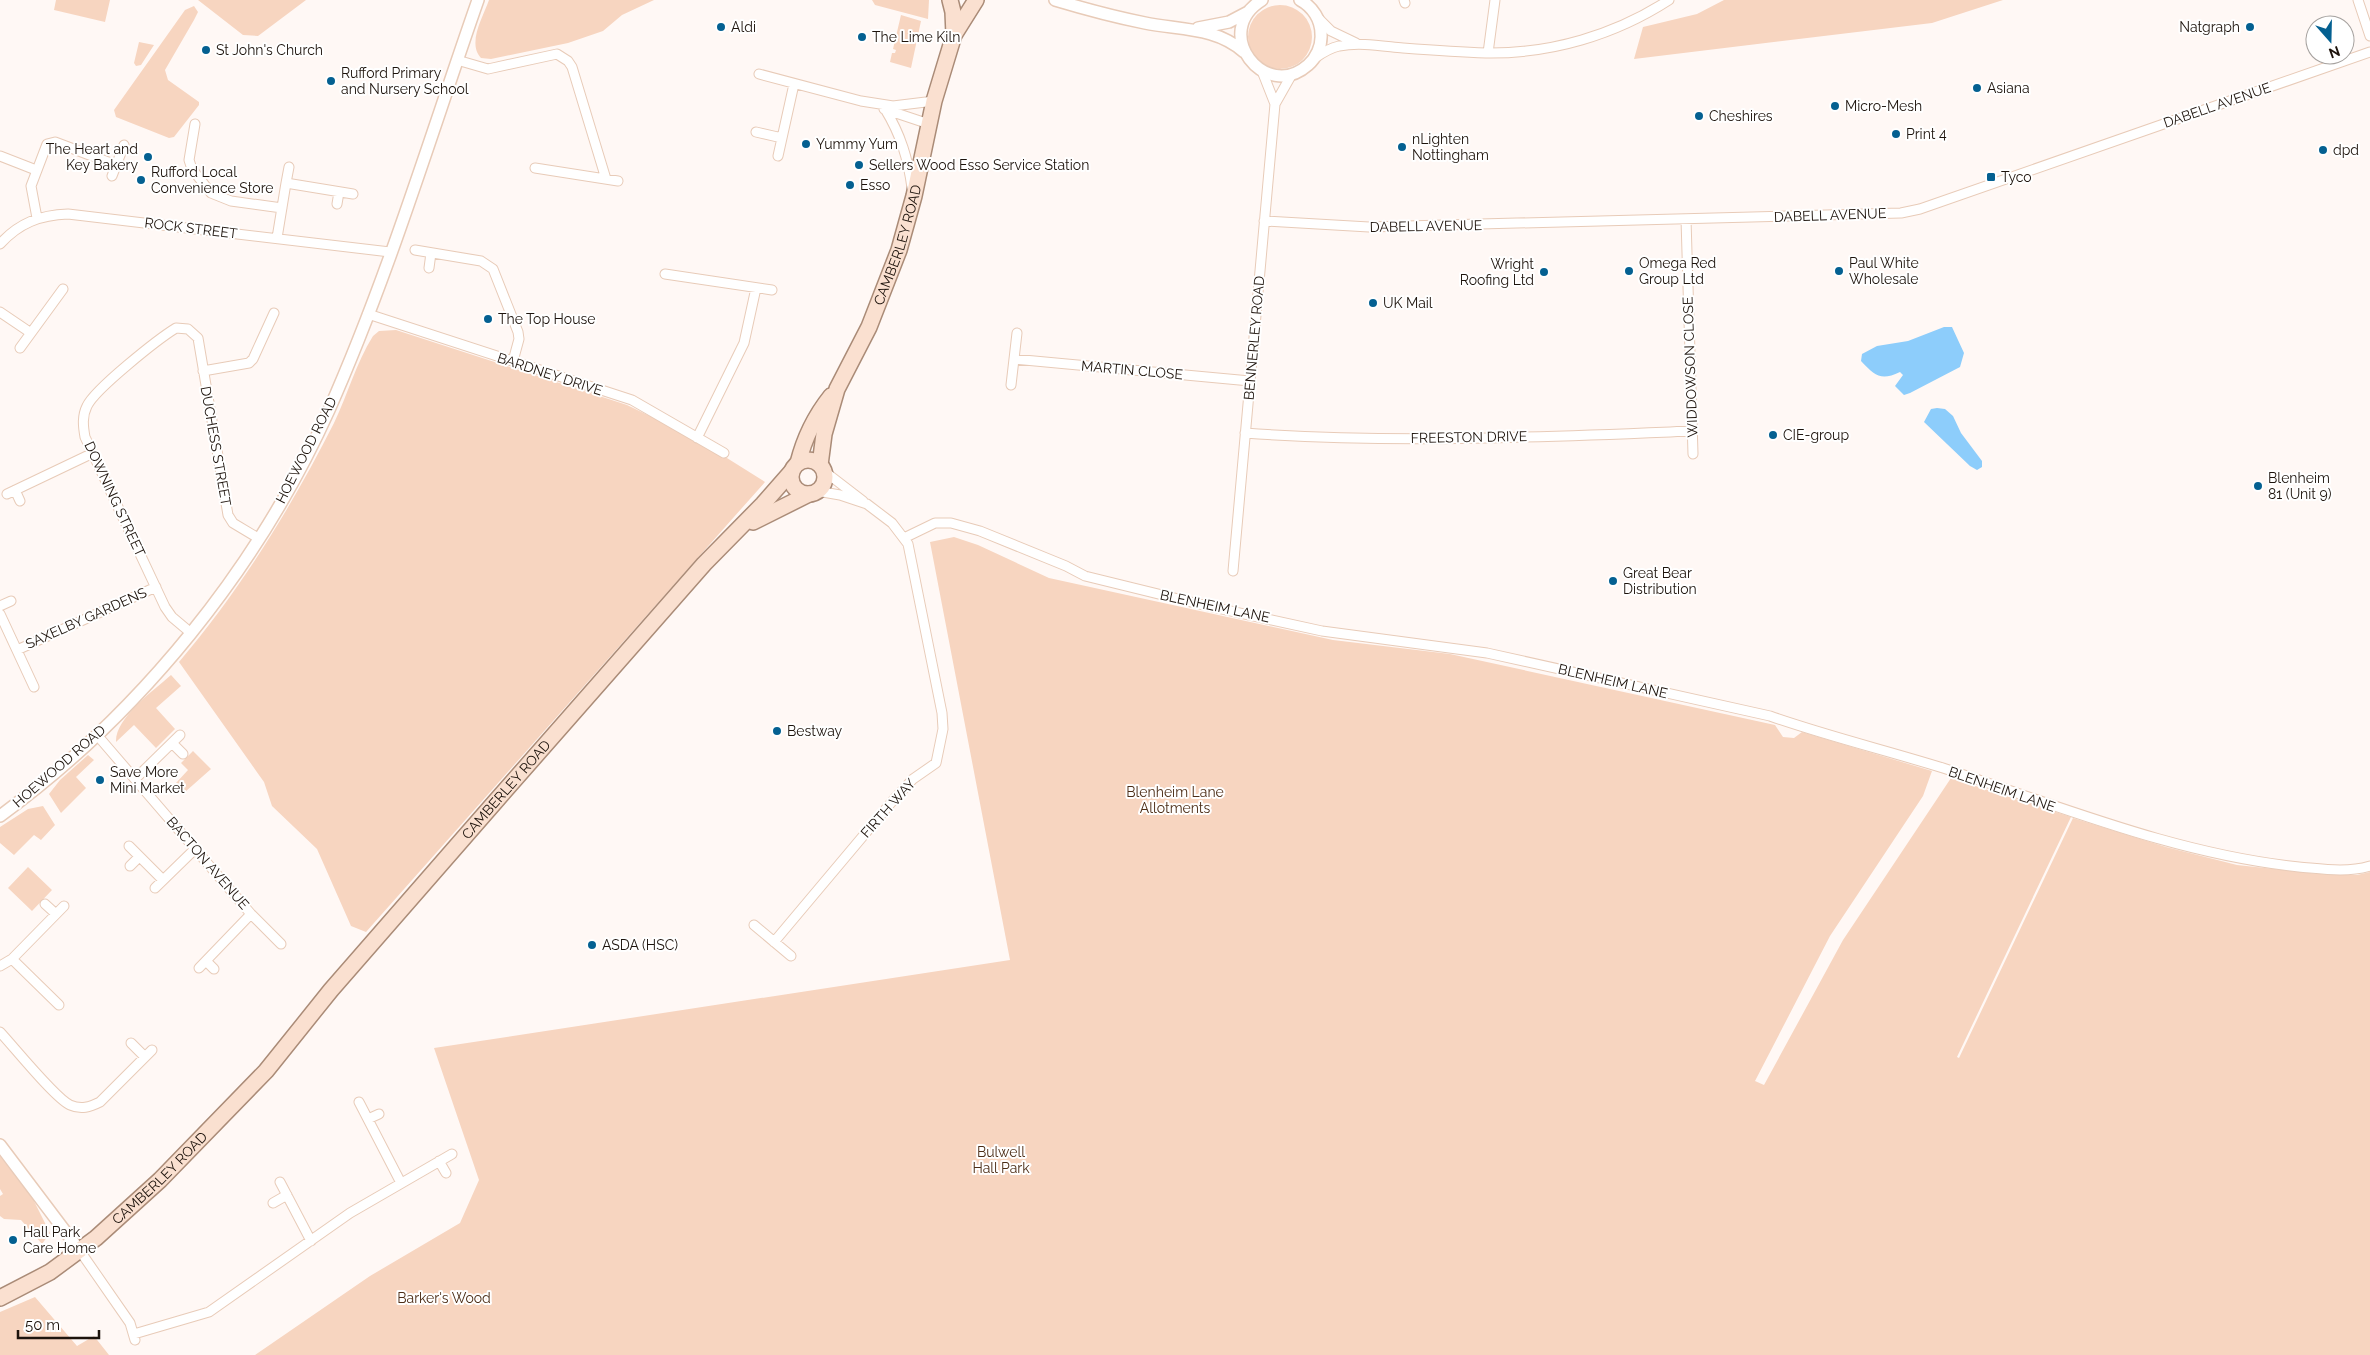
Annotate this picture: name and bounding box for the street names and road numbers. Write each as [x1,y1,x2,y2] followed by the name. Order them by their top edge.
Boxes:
[2161,79,2273,131] street label: DABELL AVENUE
[870,183,924,307] street label: CAMBERLEY ROAD
[1773,205,1887,225] street label: DABELL AVENUE
[144,214,239,242] street label: ROCK STREET
[1370,217,1482,235] street label: DABELL AVENUE
[1241,275,1267,401] street label: BENNERLEY ROAD
[1680,296,1700,438] street label: WIDDOWSON CLOSE
[495,349,605,399] street label: BARDNEY DRIVE
[1080,358,1184,382] street label: MARTIN CLOSE
[198,385,234,508] street label: DUCHESS STREET
[272,394,340,506] street label: HOEWOOD ROAD
[1411,428,1527,446] street label: FREESTON DRIVE
[81,439,149,560] street label: DOWNING STREET
[23,584,149,652] street label: SAXELBY GARDENS
[1159,587,1271,625] street label: BLENHEIM LANE
[1557,661,1669,701] street label: BLENHEIM LANE
[10,722,108,810] street label: HOEWOOD ROAD
[459,737,554,842] street label: CAMBERLEY ROAD
[1946,763,2058,815] street label: BLENHEIM LANE
[857,775,919,841] street label: FIRTH WAY
[164,814,252,912] street label: BACTON AVENUE
[109,1129,210,1227] street label: CAMBERLEY ROAD

